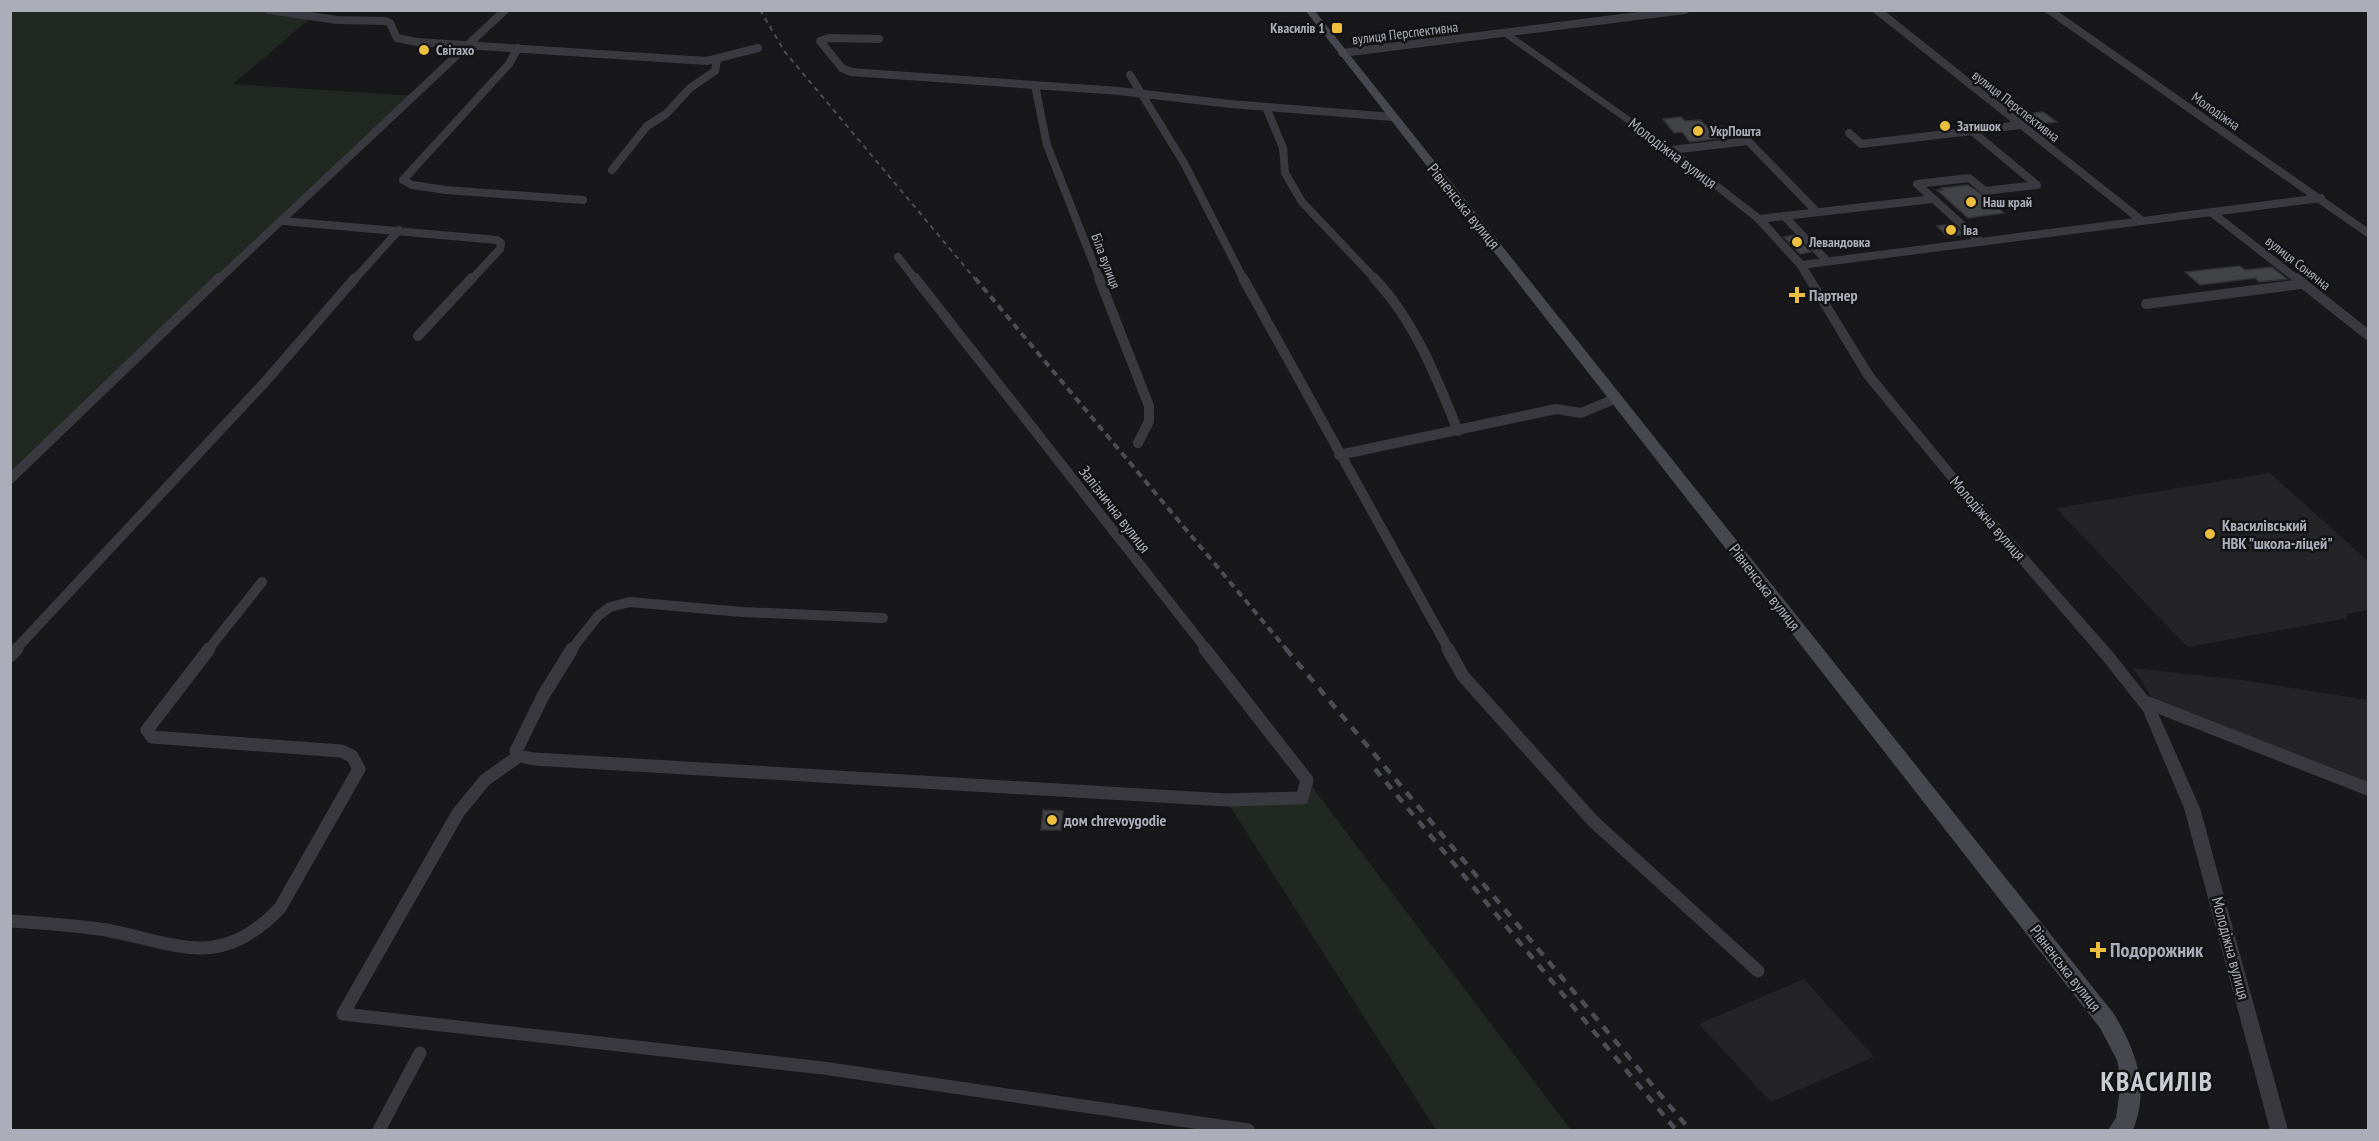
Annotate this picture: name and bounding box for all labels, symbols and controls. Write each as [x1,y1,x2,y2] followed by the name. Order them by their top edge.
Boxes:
[1351,18,1459,48] street label: вулиця Перспективна
[1270,19,1325,37] place label: Квасилів 1
[1330,21,1344,35] marker: Квасилів 1
[436,41,474,59] place label: Світахо
[417,43,431,57] marker: Світахо
[1968,66,2064,146] street label: вулиця Перспективна
[2188,88,2244,134] street label: Молодіжна
[1625,113,1721,193] street label: Молодіжна вулиця
[1957,117,2001,135] place label: Затишок
[1938,119,1952,133] marker: Затишок
[1709,122,1761,140] place label: УкрПошта
[1691,124,1705,138] marker: УкрПошта
[1423,159,1505,253] street label: Рівненська вулиця
[1983,193,2032,211] place label: Наш край
[1964,195,1978,209] marker: Наш край
[1963,221,1978,239] place label: Іва
[1944,223,1958,237] marker: Іва
[1087,231,1125,291] street label: Біла вулиця
[2262,232,2334,294] street label: вулиця Сонячна
[1808,233,1871,251] place label: Левандовка
[1790,235,1804,249] marker: Левандовка
[1809,285,1858,305] place label: Партнер
[1790,288,1804,302] marker: Партнер
[1075,461,1155,557] street label: Залізнична вулиця
[1946,472,2030,564] street label: Молодіжна вулиця
[2222,515,2333,553] place label: Квасилівський НВК "школа-ліцей"
[2203,527,2217,541] marker: Квасилівський НВК "школа-ліцей"
[1725,540,1805,634] street label: Рівненська вулиця
[1063,810,1167,830] place label: дом chrevoygodie
[1045,813,1059,827] marker: дом chrevoygodie
[2208,894,2254,1002] street label: Молодіжна вулиця
[2026,921,2106,1015] street label: Рівненська вулиця
[2110,937,2204,963] place label: Подорожник
[2091,943,2105,957] marker: Подорожник
[2101,1064,2213,1098] district label: КВАСИЛІВ

